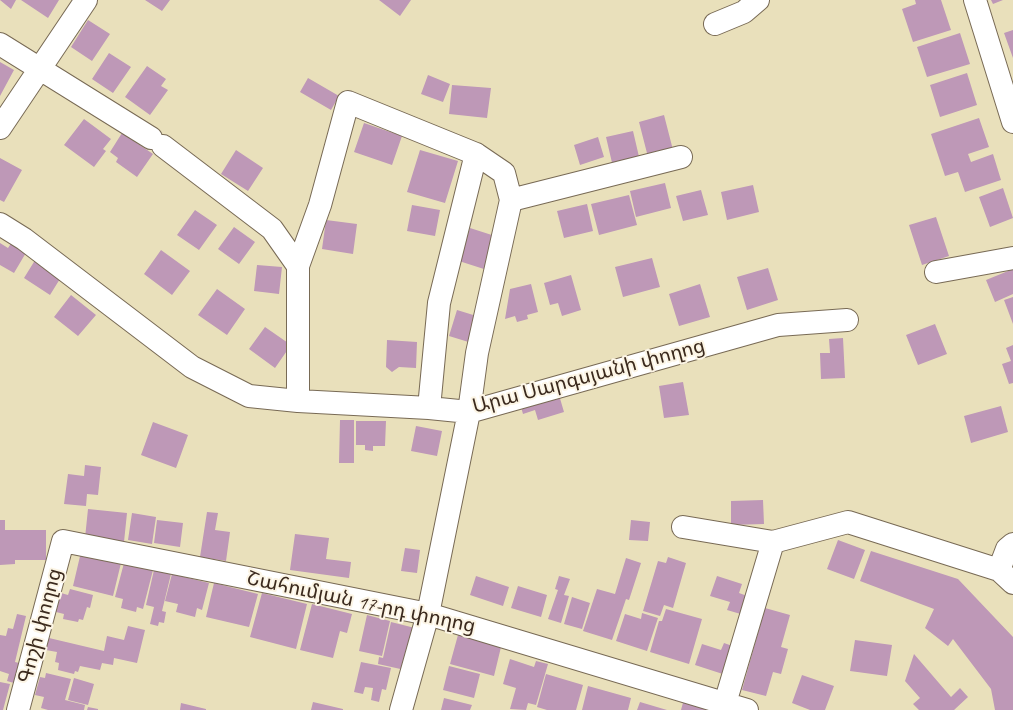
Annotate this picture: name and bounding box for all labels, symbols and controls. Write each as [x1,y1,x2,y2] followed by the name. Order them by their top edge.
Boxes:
[470,334,708,420] street label: Արա Սարգսյանի փողոց
[14,566,68,686] street label: Գոշի փողոց
[244,567,478,639] street label: Շահումյան 17-րդ փողոց

